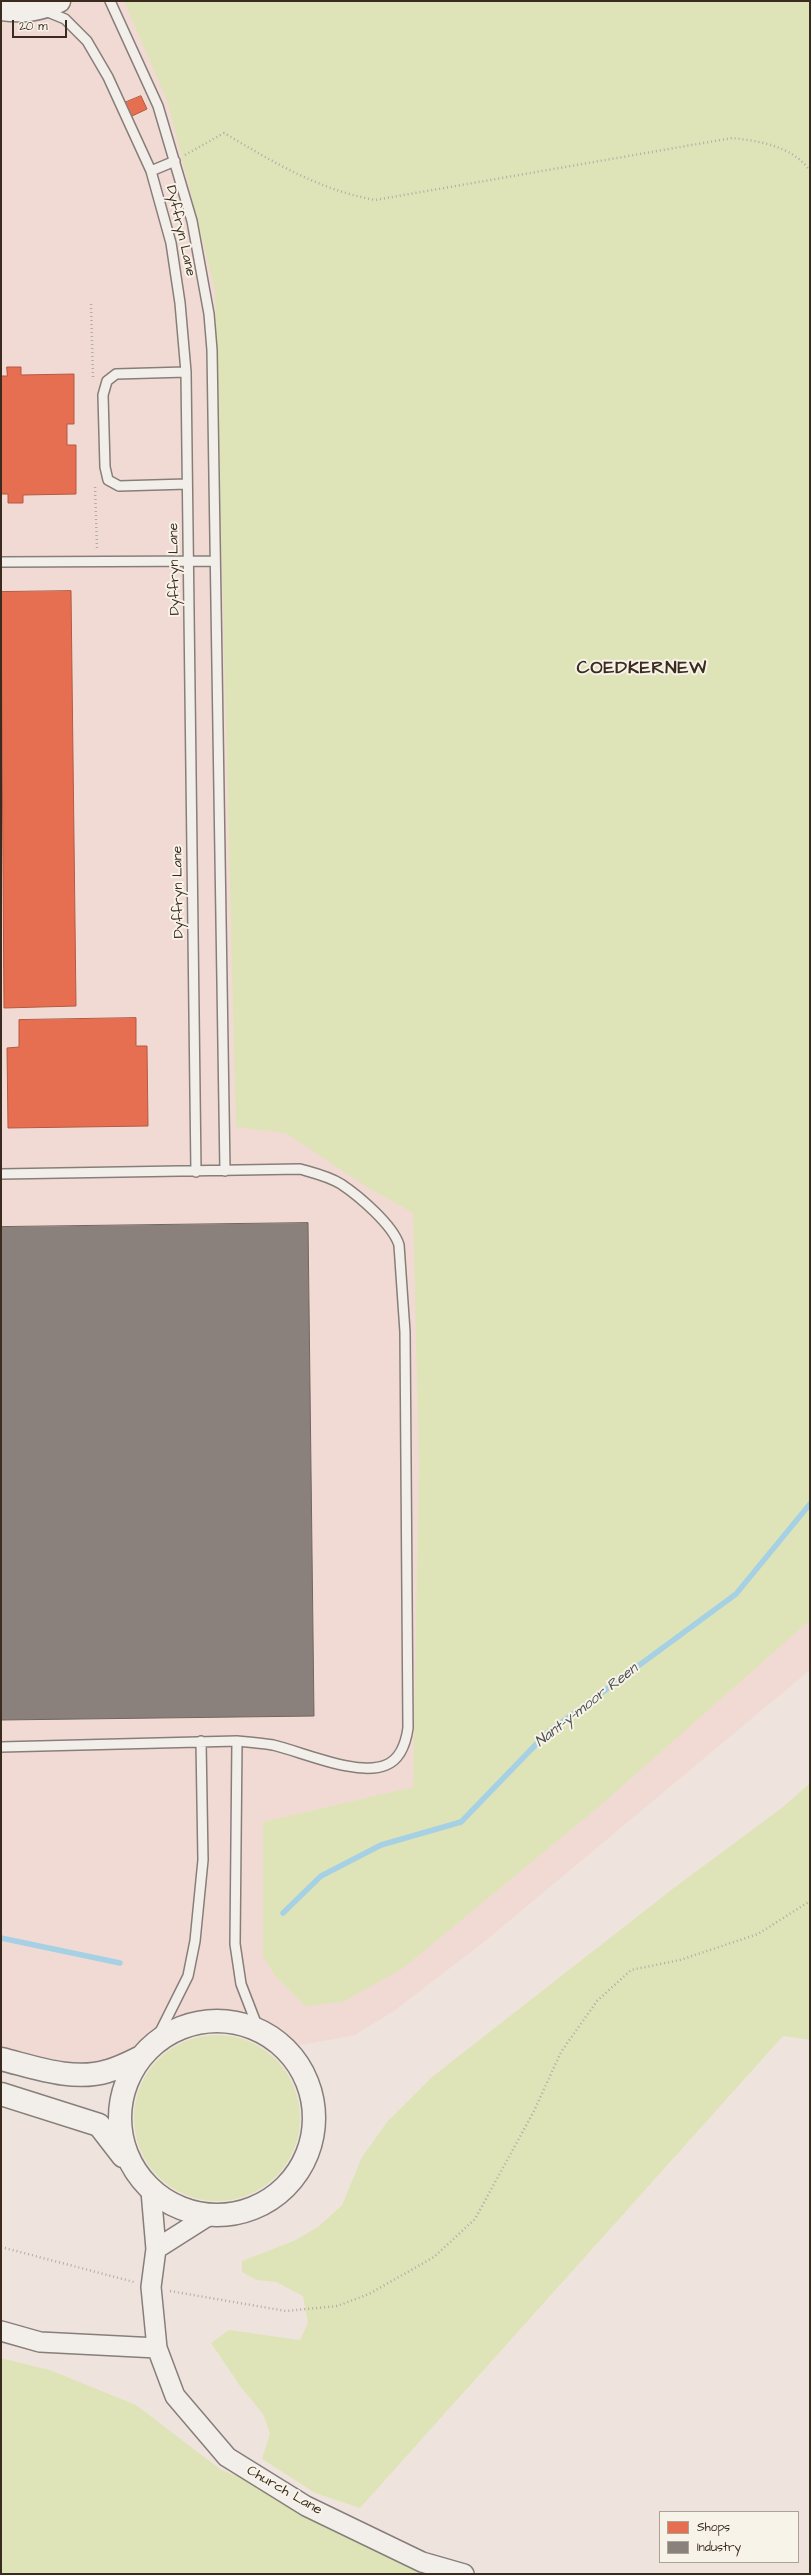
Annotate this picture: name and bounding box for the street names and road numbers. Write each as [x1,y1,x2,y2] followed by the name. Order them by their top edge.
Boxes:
[161,184,199,278] street label: Dyffryn Lane
[166,522,184,616] street label: Dyffryn Lane
[170,845,188,939] street label: Dyffryn Lane
[243,2463,325,2519] street label: Church Lane

